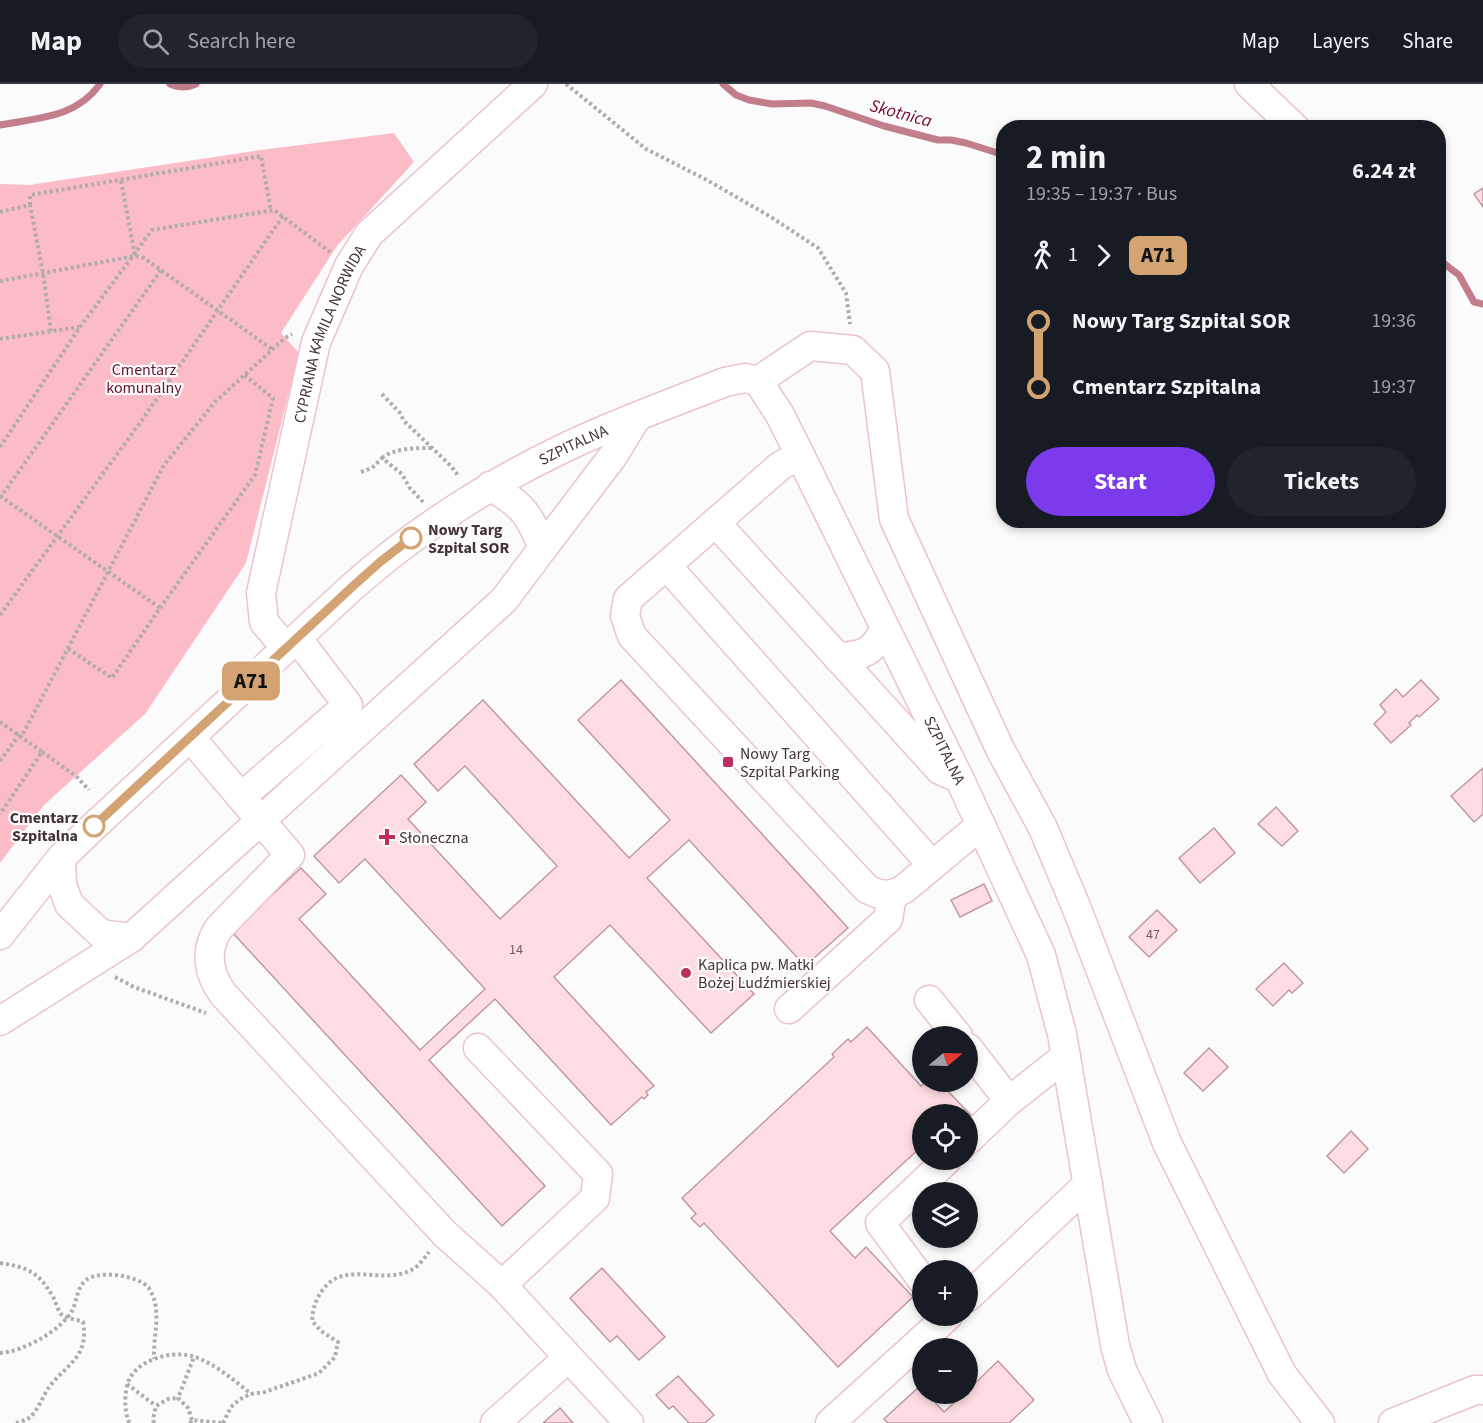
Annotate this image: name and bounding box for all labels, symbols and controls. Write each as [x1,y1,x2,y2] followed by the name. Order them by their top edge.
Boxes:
[118,14,538,68] search box
[30,21,82,61] text: Map
[139,25,172,58] icon: search
[187,25,296,57] text: Search here
[1242,26,1279,56] text: Map
[1312,26,1369,56] text: Layers
[1402,26,1453,56] text: Share
[867,93,935,134] water label: Skotnica
[1026,134,1106,181] text: 2 min
[1352,155,1416,187] text: 6.24 zł
[1026,180,1177,208] text: 19:35 – 19:37 · Bus
[1026,239,1059,272] icon: walk
[1087,239,1120,272] icon: forward
[1141,240,1175,270] text: A71
[289,241,372,425] street label: CYPRIANA KAMILA NORWIDA
[1068,241,1078,269] text: 1
[1072,305,1290,337] text: Nowy Targ Szpital SOR
[1371,307,1416,335] text: 19:36
[106,359,182,399] park label: Cmentarz komunalny
[1072,371,1261,403] text: Cmentarz Szpitalna
[1371,373,1416,401] text: 19:37
[535,419,612,471] street label: SZPITALNA
[1026,447,1215,516] button: Start
[1227,447,1416,516] button: Tickets
[428,519,509,559] place label: Nowy Targ Szpital SOR
[400,527,422,549] marker: Nowy Targ Szpital SOR
[216,662,286,700] line badge: A71
[234,666,268,696] text: A71
[918,712,971,789] street label: SZPITALNA
[740,743,839,783] place label: Nowy Targ Szpital Parking
[721,755,735,769] marker: Nowy Targ Szpital Parking
[10,807,78,847] place label: Cmentarz Szpitalna
[83,815,105,837] marker: Cmentarz Szpitalna
[399,827,469,849] place label: Słoneczna
[380,830,394,844] marker: Słoneczna
[1146,925,1160,945] house number: 47
[509,940,523,960] house number: 14
[698,954,831,994] place label: Kaplica pw. Matki Bożej Ludźmierskiej
[679,966,693,980] marker: Kaplica pw. Matki Bożej Ludźmierskiej
[912,1026,978,1092] north arrow
[912,1026,978,1404] map controls
[912,1104,978,1170] button: locate
[912,1182,978,1248] button: layers
[912,1260,978,1326] button: +
[912,1338,978,1404] button: −

